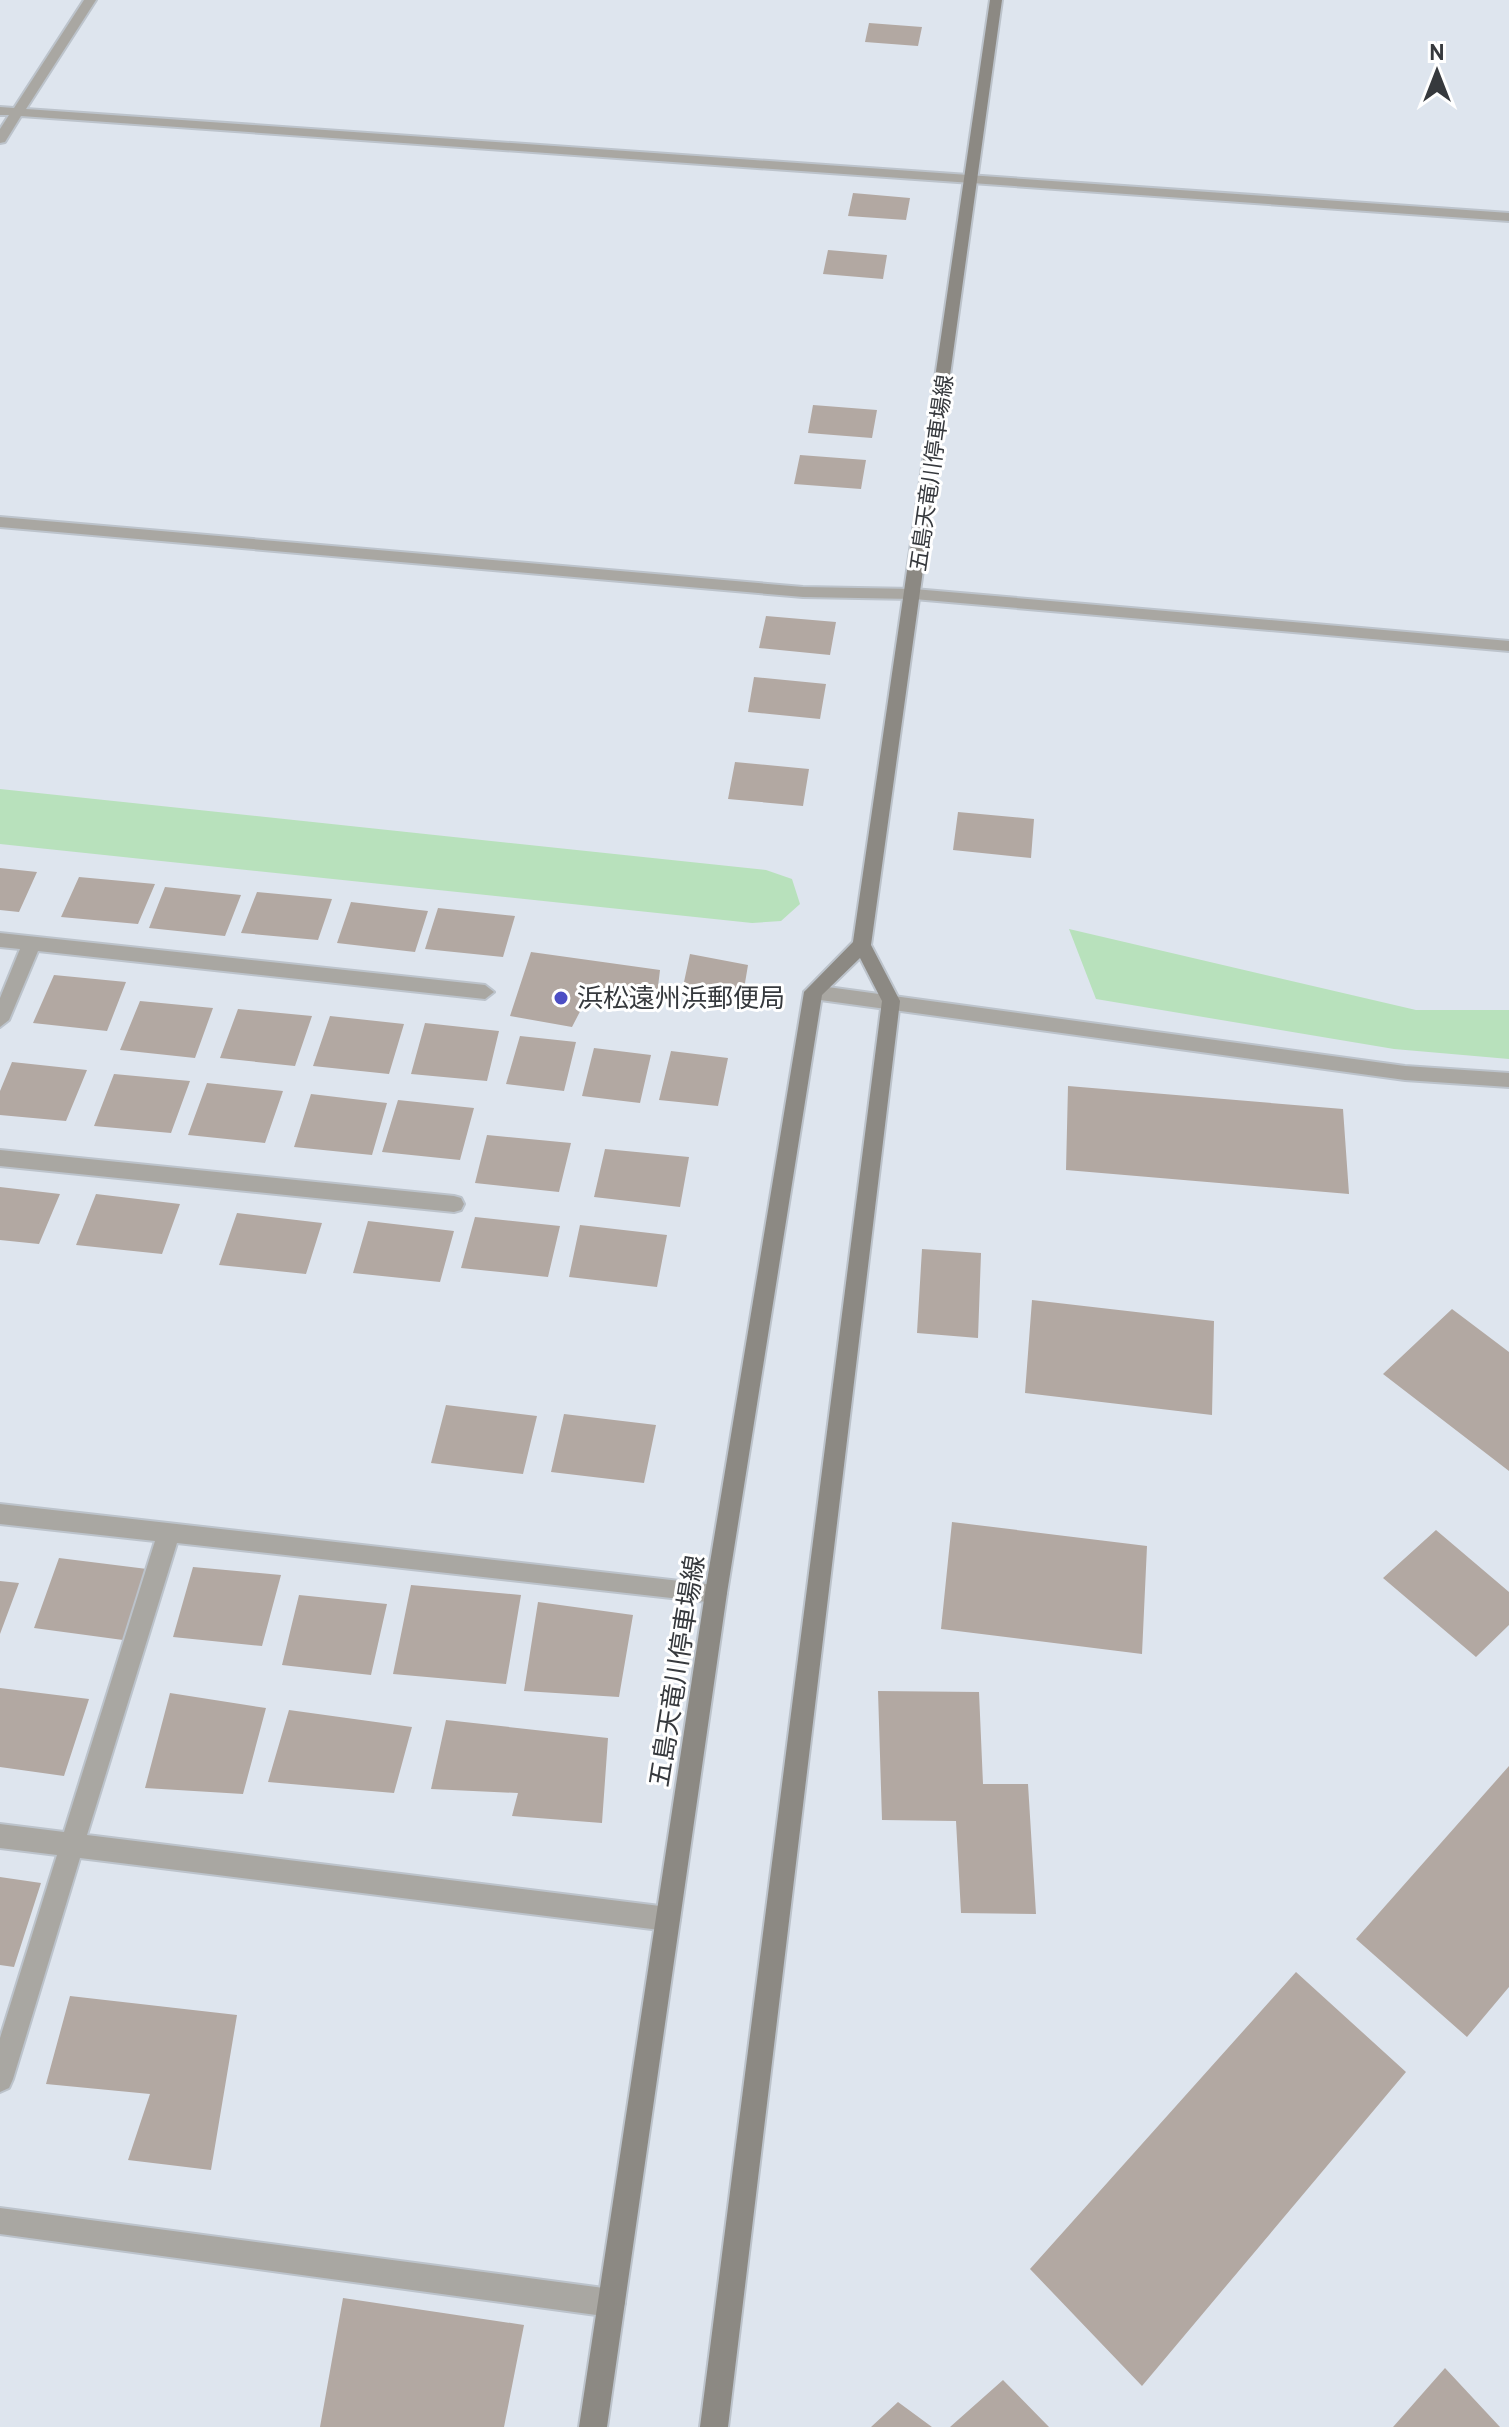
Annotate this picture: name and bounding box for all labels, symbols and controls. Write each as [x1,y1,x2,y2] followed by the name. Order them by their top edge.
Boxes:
[1397,32,1477,112] north arrow
[1429,41,1445,68] text: N
[906,373,961,573] street label: 五島天竜川停車場線
[577,984,785,1017] place label: 浜松遠州浜郵便局
[552,989,570,1007] marker: 浜松遠州浜郵便局
[645,1553,714,1790] street label: 五島天竜川停車場線

